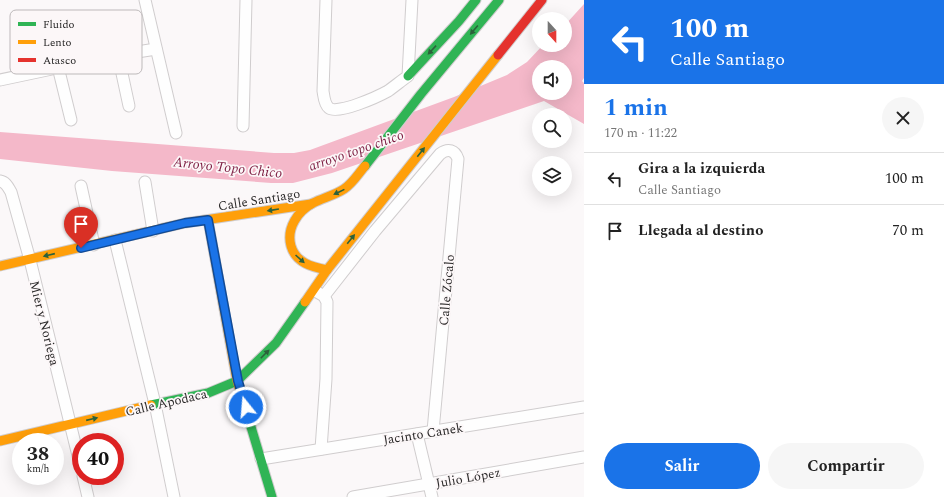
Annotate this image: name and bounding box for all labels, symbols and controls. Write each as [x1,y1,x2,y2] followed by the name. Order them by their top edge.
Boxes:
[670,7,749,50] text: 100 m
[10,10,142,74] legend
[532,12,572,52] north arrow
[532,12,572,196] map controls
[43,16,75,33] text: Fluido
[604,16,656,68] icon: left
[470,25,479,35] one-way arrow
[43,34,72,51] text: Lento
[427,45,436,55] one-way arrow
[670,46,785,73] text: Calle Santiago
[43,52,76,69] text: Atasco
[532,60,572,100] button: sound
[604,90,668,126] text: 1 min
[882,97,924,139] button: close
[532,108,572,148] button: search
[604,123,677,143] text: 170 m · 11:22
[306,124,407,177] water label: arroyo topo chico
[416,147,425,158] one-way arrow
[171,151,283,184] water label: Arroyo Topo Chico
[532,156,572,196] button: layers
[638,157,765,180] text: Gira a la izquierda
[885,167,924,190] text: 100 m
[604,168,626,190] icon: left
[638,180,721,200] text: Calle Santiago
[217,184,302,216] street label: Calle Santiago
[333,188,345,195] one-way arrow
[64,207,98,248] pin
[267,207,279,213] one-way arrow
[70,213,92,235] icon: arrive
[638,219,763,242] text: Llegada al destino
[892,219,924,242] text: 70 m
[604,220,626,242] icon: arrive
[347,234,356,245] one-way arrow
[43,252,55,258] one-way arrow
[434,254,460,327] street label: Calle Zócalo
[295,255,305,264] one-way arrow
[24,279,64,368] street label: Mier y Noriega
[261,349,270,359] one-way arrow
[123,384,210,422] street label: Calle Apodaca
[225,386,267,428] position arrow
[86,415,99,421] one-way arrow
[382,418,465,450] street label: Jacinto Canek
[72,433,124,485] speed limit sign: 40
[27,439,49,469] text: 38
[604,443,760,489] button: Salir
[768,443,924,489] button: Compartir
[27,461,49,477] text: km/h
[434,462,502,494] street label: Julio López

